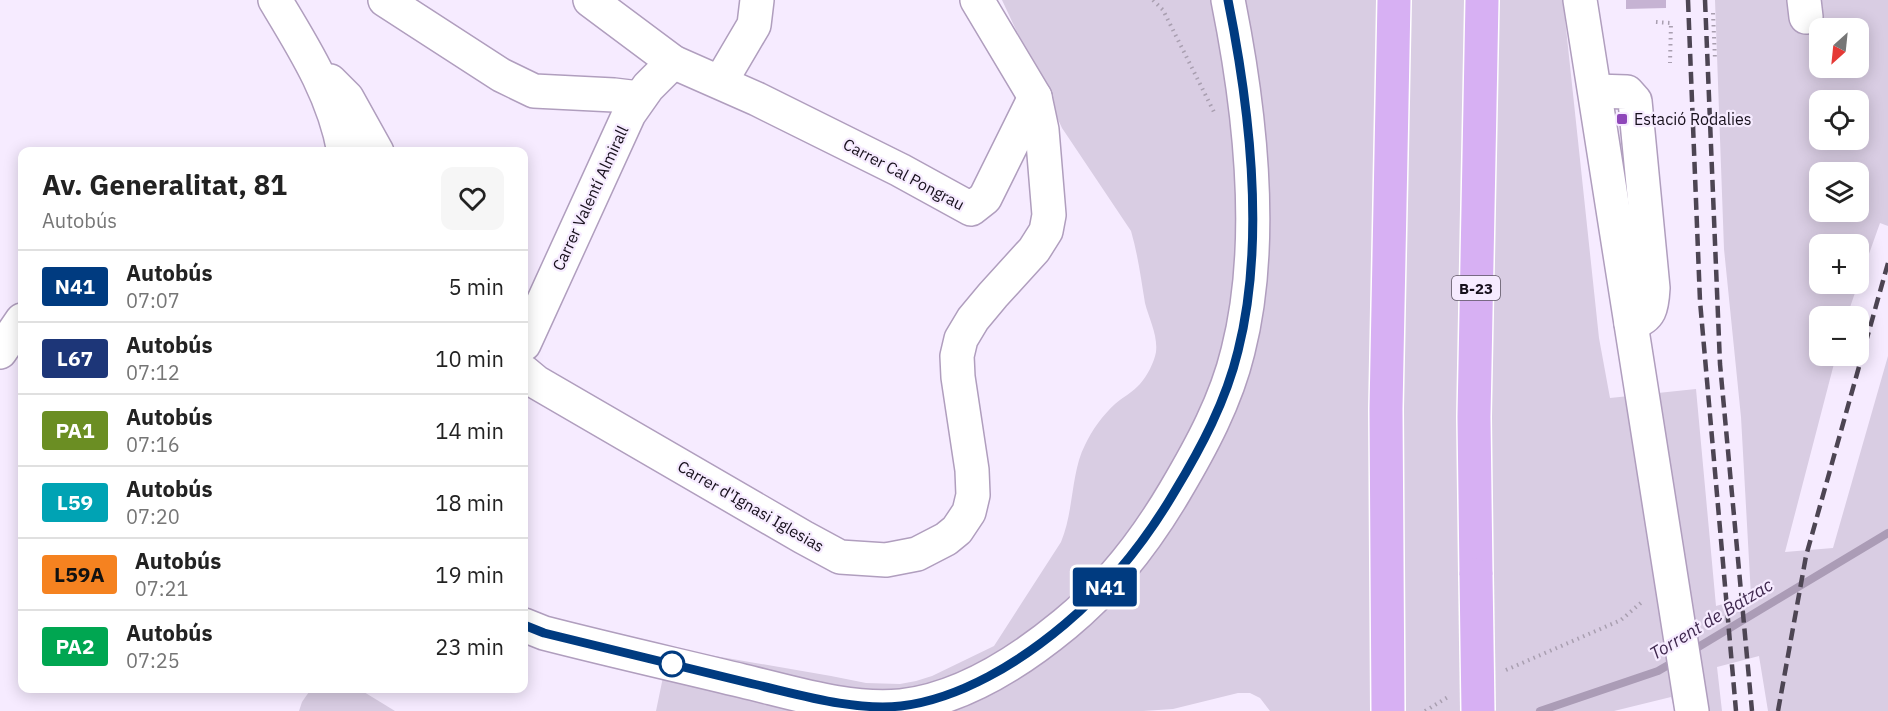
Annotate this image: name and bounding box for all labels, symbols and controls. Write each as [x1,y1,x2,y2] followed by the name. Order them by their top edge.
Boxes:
[1809,18,1869,78] north arrow
[1809,18,1869,366] map controls
[1809,90,1869,150] button: locate
[1634,109,1752,129] place label: Estació Rodalies
[1615,112,1629,126] marker: Estació Rodalies
[548,122,632,274] street label: Carrer Valentí Almirall
[840,134,968,214] street label: Carrer Cal Pongrau
[1809,162,1869,222] button: layers
[42,166,287,203] text: Av. Generalitat, 81
[441,167,504,230] button: heart
[42,207,117,234] text: Autobús
[1809,234,1869,294] button: +
[126,258,213,287] text: Autobús
[55,272,95,300] text: N41
[448,272,504,301] text: 5 min
[1452,276,1500,300] road number: B-23
[126,287,180,314] text: 07:07
[1809,306,1869,366] button: −
[126,330,213,359] text: Autobús
[57,344,93,372] text: L67
[435,344,504,373] text: 10 min
[126,359,180,386] text: 07:12
[126,402,213,431] text: Autobús
[55,416,95,444] text: PA1
[435,416,504,445] text: 14 min
[126,431,180,458] text: 07:16
[674,456,828,556] street label: Carrer d'Ignasi Iglesias
[126,474,213,503] text: Autobús
[57,488,93,516] text: L59
[435,488,504,517] text: 18 min
[126,503,180,530] text: 07:20
[135,546,221,575] text: Autobús
[54,560,105,588] text: L59A
[435,560,504,589] text: 19 min
[1070,568,1140,606] line badge: N41
[1085,573,1125,601] text: N41
[1645,573,1777,665] water label: Torrent de Batzac
[135,575,189,602] text: 07:21
[126,618,213,647] text: Autobús
[55,632,95,660] text: PA2
[435,632,504,661] text: 23 min
[126,647,180,674] text: 07:25
[659,651,685,677] unlabelled marker

